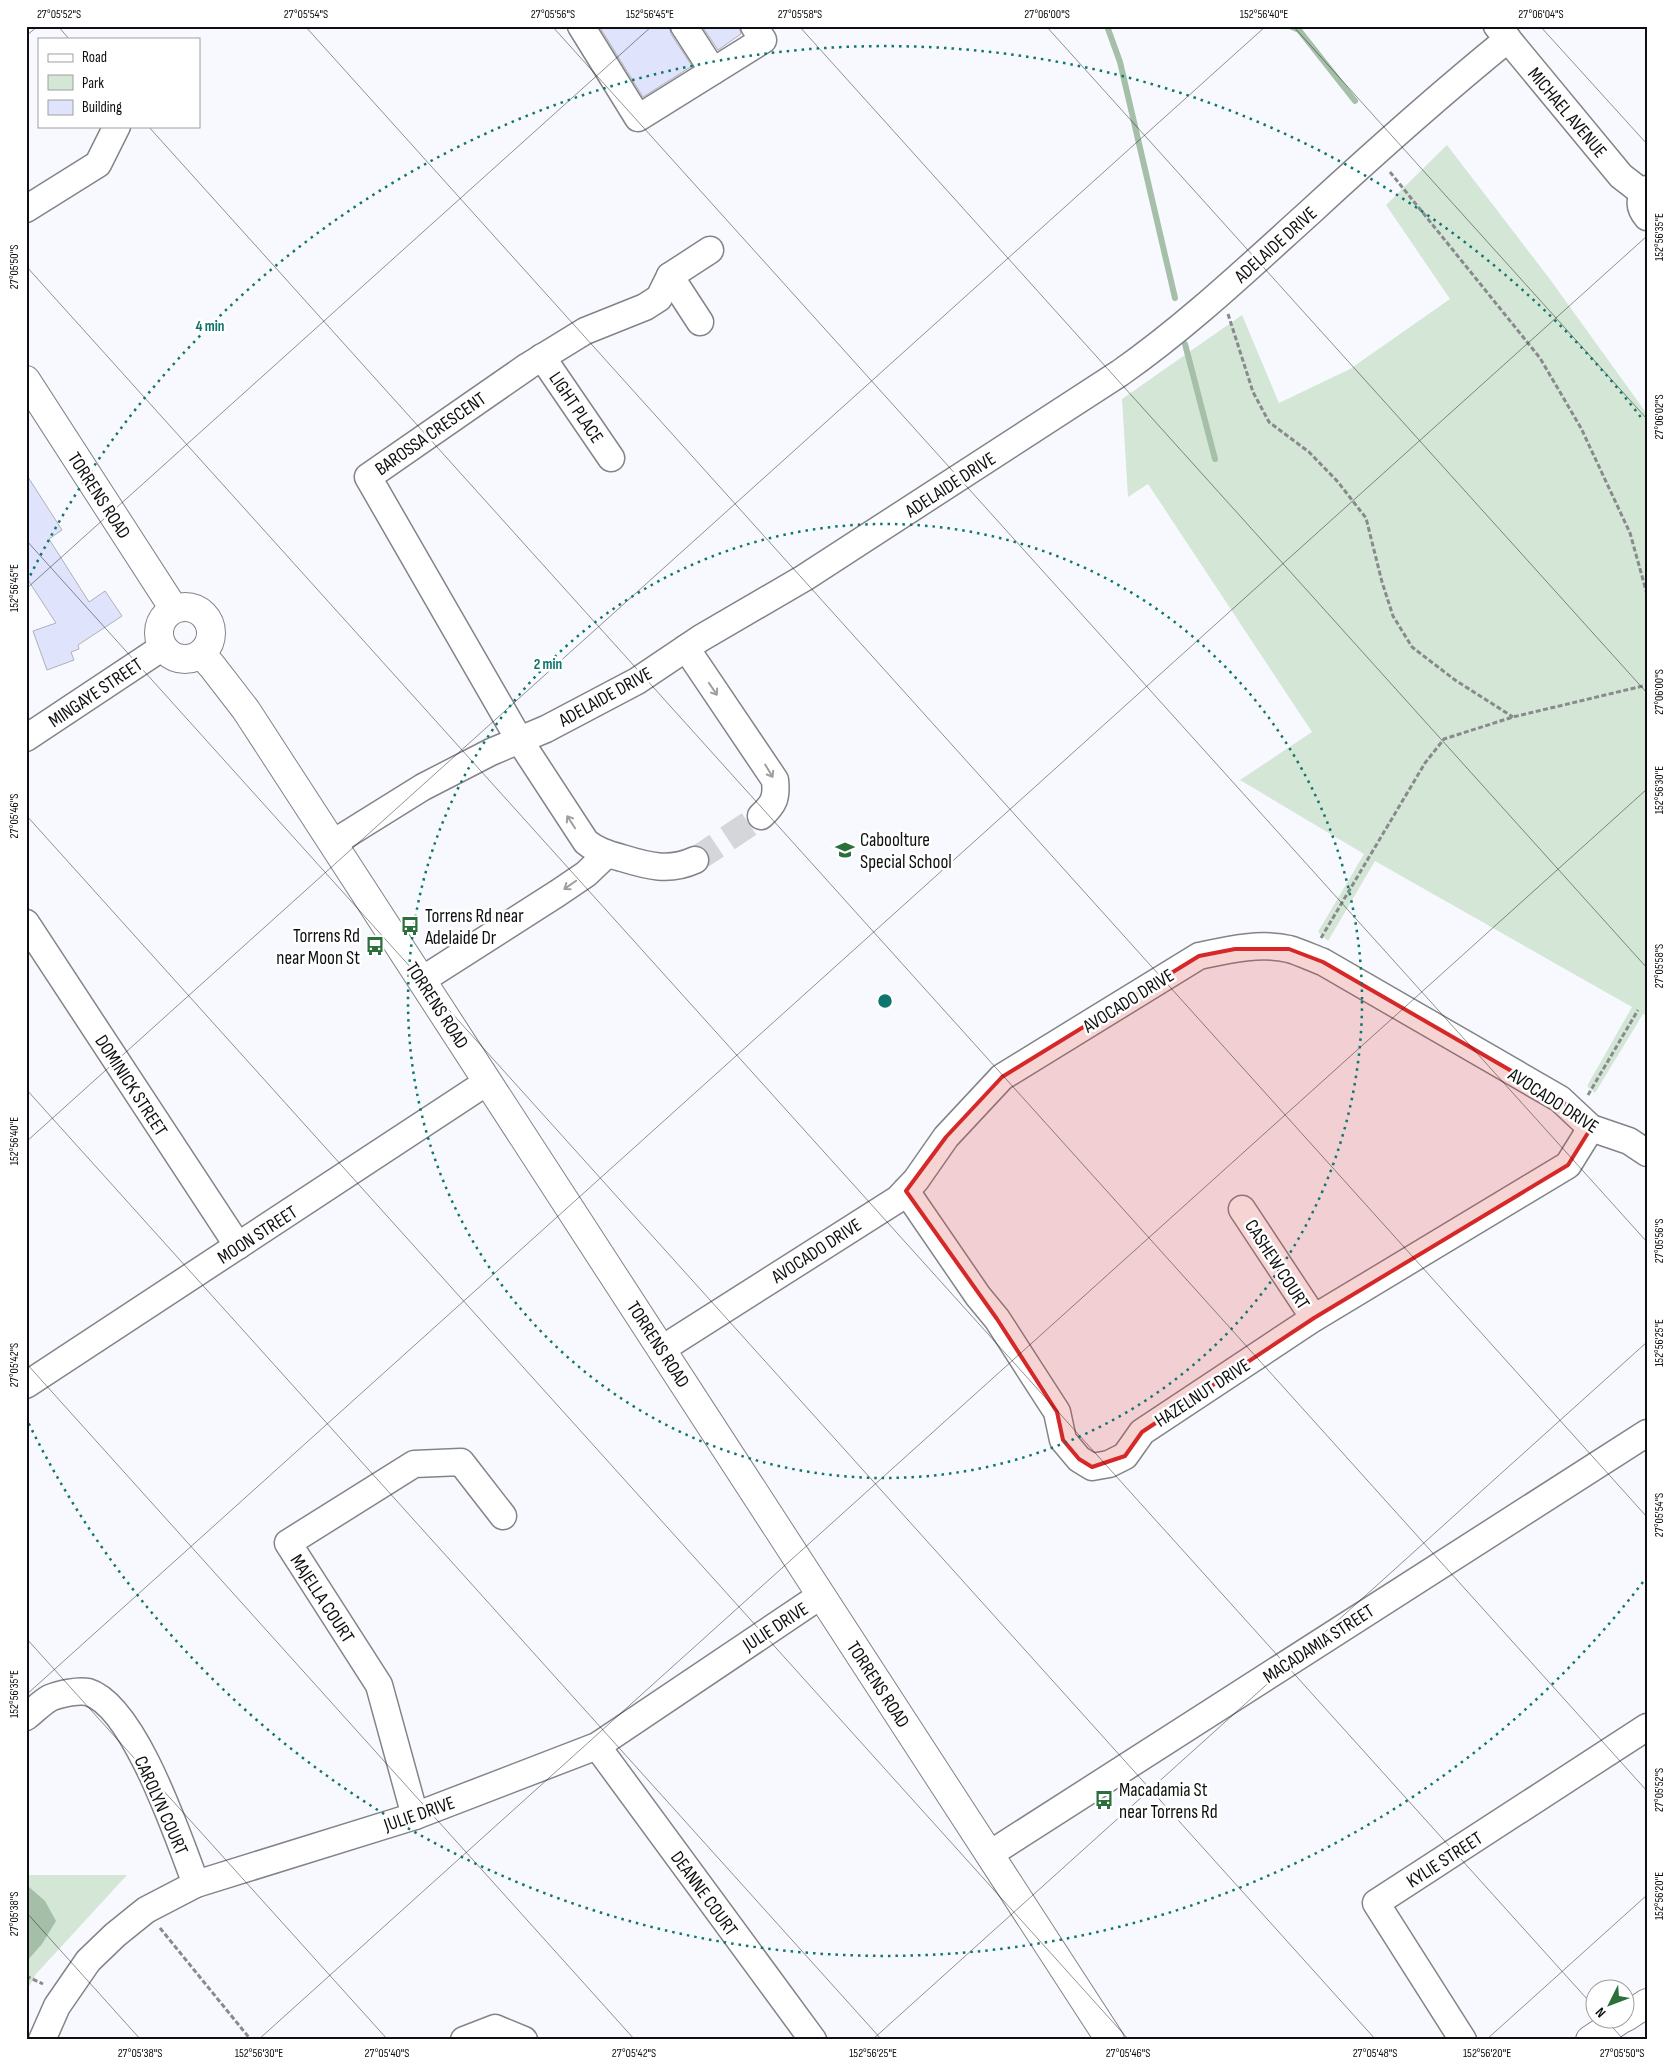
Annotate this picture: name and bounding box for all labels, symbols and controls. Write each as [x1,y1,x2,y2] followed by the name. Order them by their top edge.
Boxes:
[37,7,81,22] text: 27°05'52"S
[284,7,328,22] text: 27°05'54"S
[531,7,575,22] text: 27°05'56"S
[626,7,674,22] text: 152°56'45"E
[778,7,822,22] text: 27°05'58"S
[1024,7,1070,22] text: 27°06'00"S
[1240,7,1288,22] text: 152°56'40"E
[1518,7,1564,22] text: 27°06'04"S
[38,38,200,128] legend
[82,48,107,67] text: Road
[1522,63,1611,163] street label: MICHAEL AVENUE
[82,74,104,93] text: Park
[82,98,122,117] text: Building
[1229,202,1322,289] street label: ADELAIDE DRIVE
[1652,213,1667,261] text: 152°56'35"E
[7,245,22,289] text: 27°05'50"S
[196,317,224,336] text: 4 min
[544,368,608,448] street label: LIGHT PLACE
[371,387,491,481] street label: BAROSSA CRESCENT
[1652,394,1667,440] text: 27°06'02"S
[62,448,135,543] street label: TORRENS ROAD
[901,448,1000,524] street label: ADELAIDE DRIVE
[7,564,22,612] text: 152°56'45"E
[45,653,147,733] street label: MINGAYE STREET
[534,655,562,674] text: 2 min
[554,662,656,733] street label: ADELAIDE DRIVE
[1652,669,1667,715] text: 27°06'00"S
[708,681,718,695] one-way arrow
[765,763,775,777] one-way arrow
[1652,766,1667,814] text: 152°56'30"E
[7,794,22,838] text: 27°05'46"S
[566,816,576,830] one-way arrow
[860,829,952,874] place label: Caboolture Special School
[834,839,856,861] school or university icon: Caboolture Special School
[563,880,577,891] one-way arrow
[424,905,524,950] place label: Torrens Rd near Adelaide Dr
[399,915,421,937] bus stop icon: Torrens Rd near Adelaide Dr
[276,925,360,970] place label: Torrens Rd near Moon St
[364,935,386,957] bus stop icon: Torrens Rd near Moon St
[1652,944,1667,988] text: 27°05'58"S
[400,958,473,1053] street label: TORRENS ROAD
[1078,964,1178,1039] street label: AVOCADO DRIVE
[876,992,894,1010] centre of rings
[89,1031,172,1141] street label: DOMINICK STREET
[1503,1063,1603,1139] street label: AVOCADO DRIVE
[7,1117,22,1165] text: 152°56'40"E
[214,1201,302,1270] street label: MOON STREET
[767,1214,866,1289] street label: AVOCADO DRIVE
[1239,1216,1314,1314] street label: CASHEW COURT
[1652,1219,1667,1263] text: 27°05'56"S
[621,1297,694,1392] street label: TORRENS ROAD
[1652,1319,1667,1367] text: 152°56'25"E
[7,1343,22,1387] text: 27°05'42"S
[1151,1354,1255,1433] street label: HAZELNUT DRIVE
[1652,1493,1667,1537] text: 27°05'54"S
[285,1550,359,1648] street label: MAJELLA COURT
[738,1598,813,1657] street label: JULIE DRIVE
[1259,1600,1379,1689] street label: MACADAMIA STREET
[841,1637,914,1732] street label: TORRENS ROAD
[7,1670,22,1718] text: 152°56'35"E
[129,1753,193,1859] street label: CAROLYN COURT
[1652,1768,1667,1812] text: 27°05'52"S
[1119,1779,1218,1824] place label: Macadamia St near Torrens Rd
[1093,1789,1115,1811] bus stop icon: Macadamia St near Torrens Rd
[380,1792,458,1838] street label: JULIE DRIVE
[1402,1827,1487,1893] street label: KYLIE STREET
[665,1847,742,1941] street label: DEANNE COURT
[1652,1872,1667,1920] text: 152°56'20"E
[7,1892,22,1936] text: 27°05'38"S
[1586,1978,1636,2028] north arrow
[1592,2004,1610,2021] text: N
[118,2046,162,2061] text: 27°05'38"S
[235,2046,283,2061] text: 152°56'30"E
[365,2046,409,2061] text: 27°05'40"S
[612,2046,656,2061] text: 27°05'42"S
[849,2046,897,2061] text: 152°56'25"E
[1106,2046,1150,2061] text: 27°05'46"S
[1353,2046,1397,2061] text: 27°05'48"S
[1463,2046,1511,2061] text: 152°56'20"E
[1600,2046,1644,2061] text: 27°05'50"S

